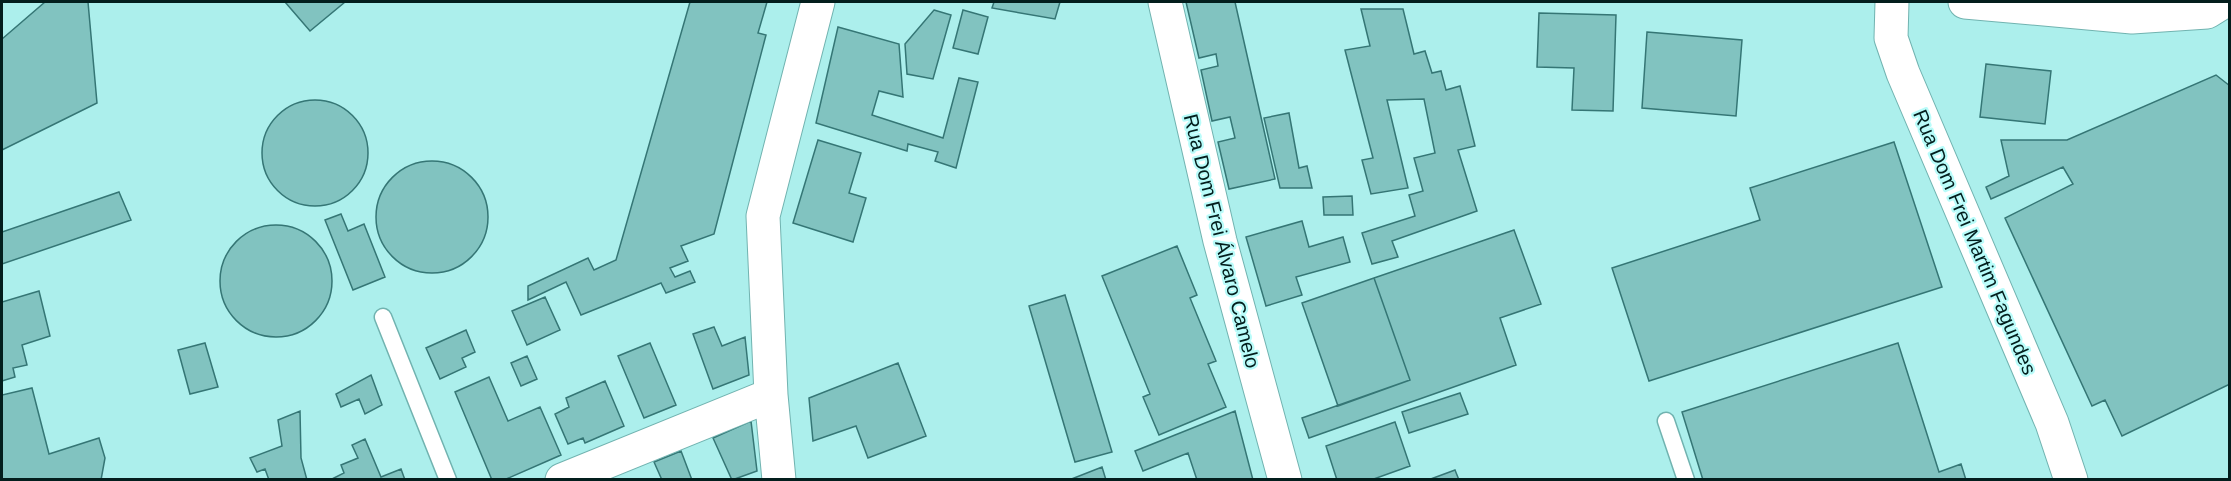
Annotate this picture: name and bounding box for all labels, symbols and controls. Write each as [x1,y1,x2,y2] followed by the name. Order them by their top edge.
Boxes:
[1909,106,2041,378] street label: Rua Dom Frei Martim Fagundes
[1180,112,1264,370] street label: Rua Dom Frei Álvaro Camelo

